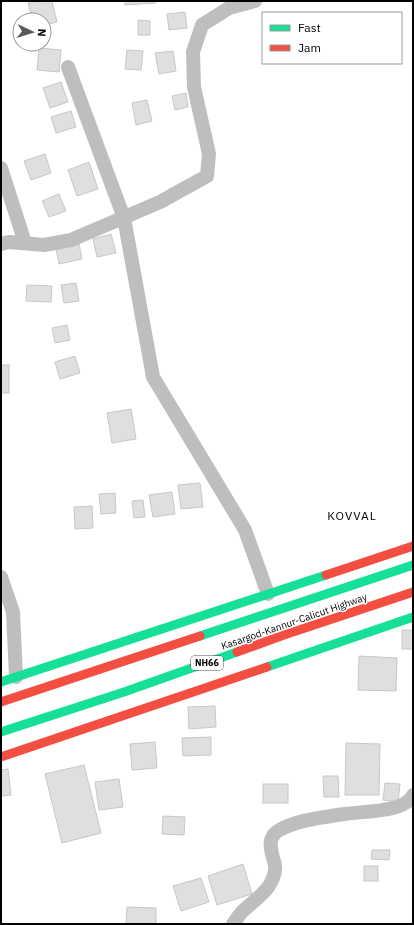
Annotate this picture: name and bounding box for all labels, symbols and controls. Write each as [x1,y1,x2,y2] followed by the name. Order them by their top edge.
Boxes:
[12,12,52,52] north arrow
[262,12,402,64] legend
[298,20,321,35] text: Fast
[35,28,49,37] text: N
[298,40,321,55] text: Jam
[327,508,377,523] district label: KOVVAL
[219,590,369,653] street label: Kasargod-Kannur-Calicut Highway
[191,656,223,670] road number: NH66

